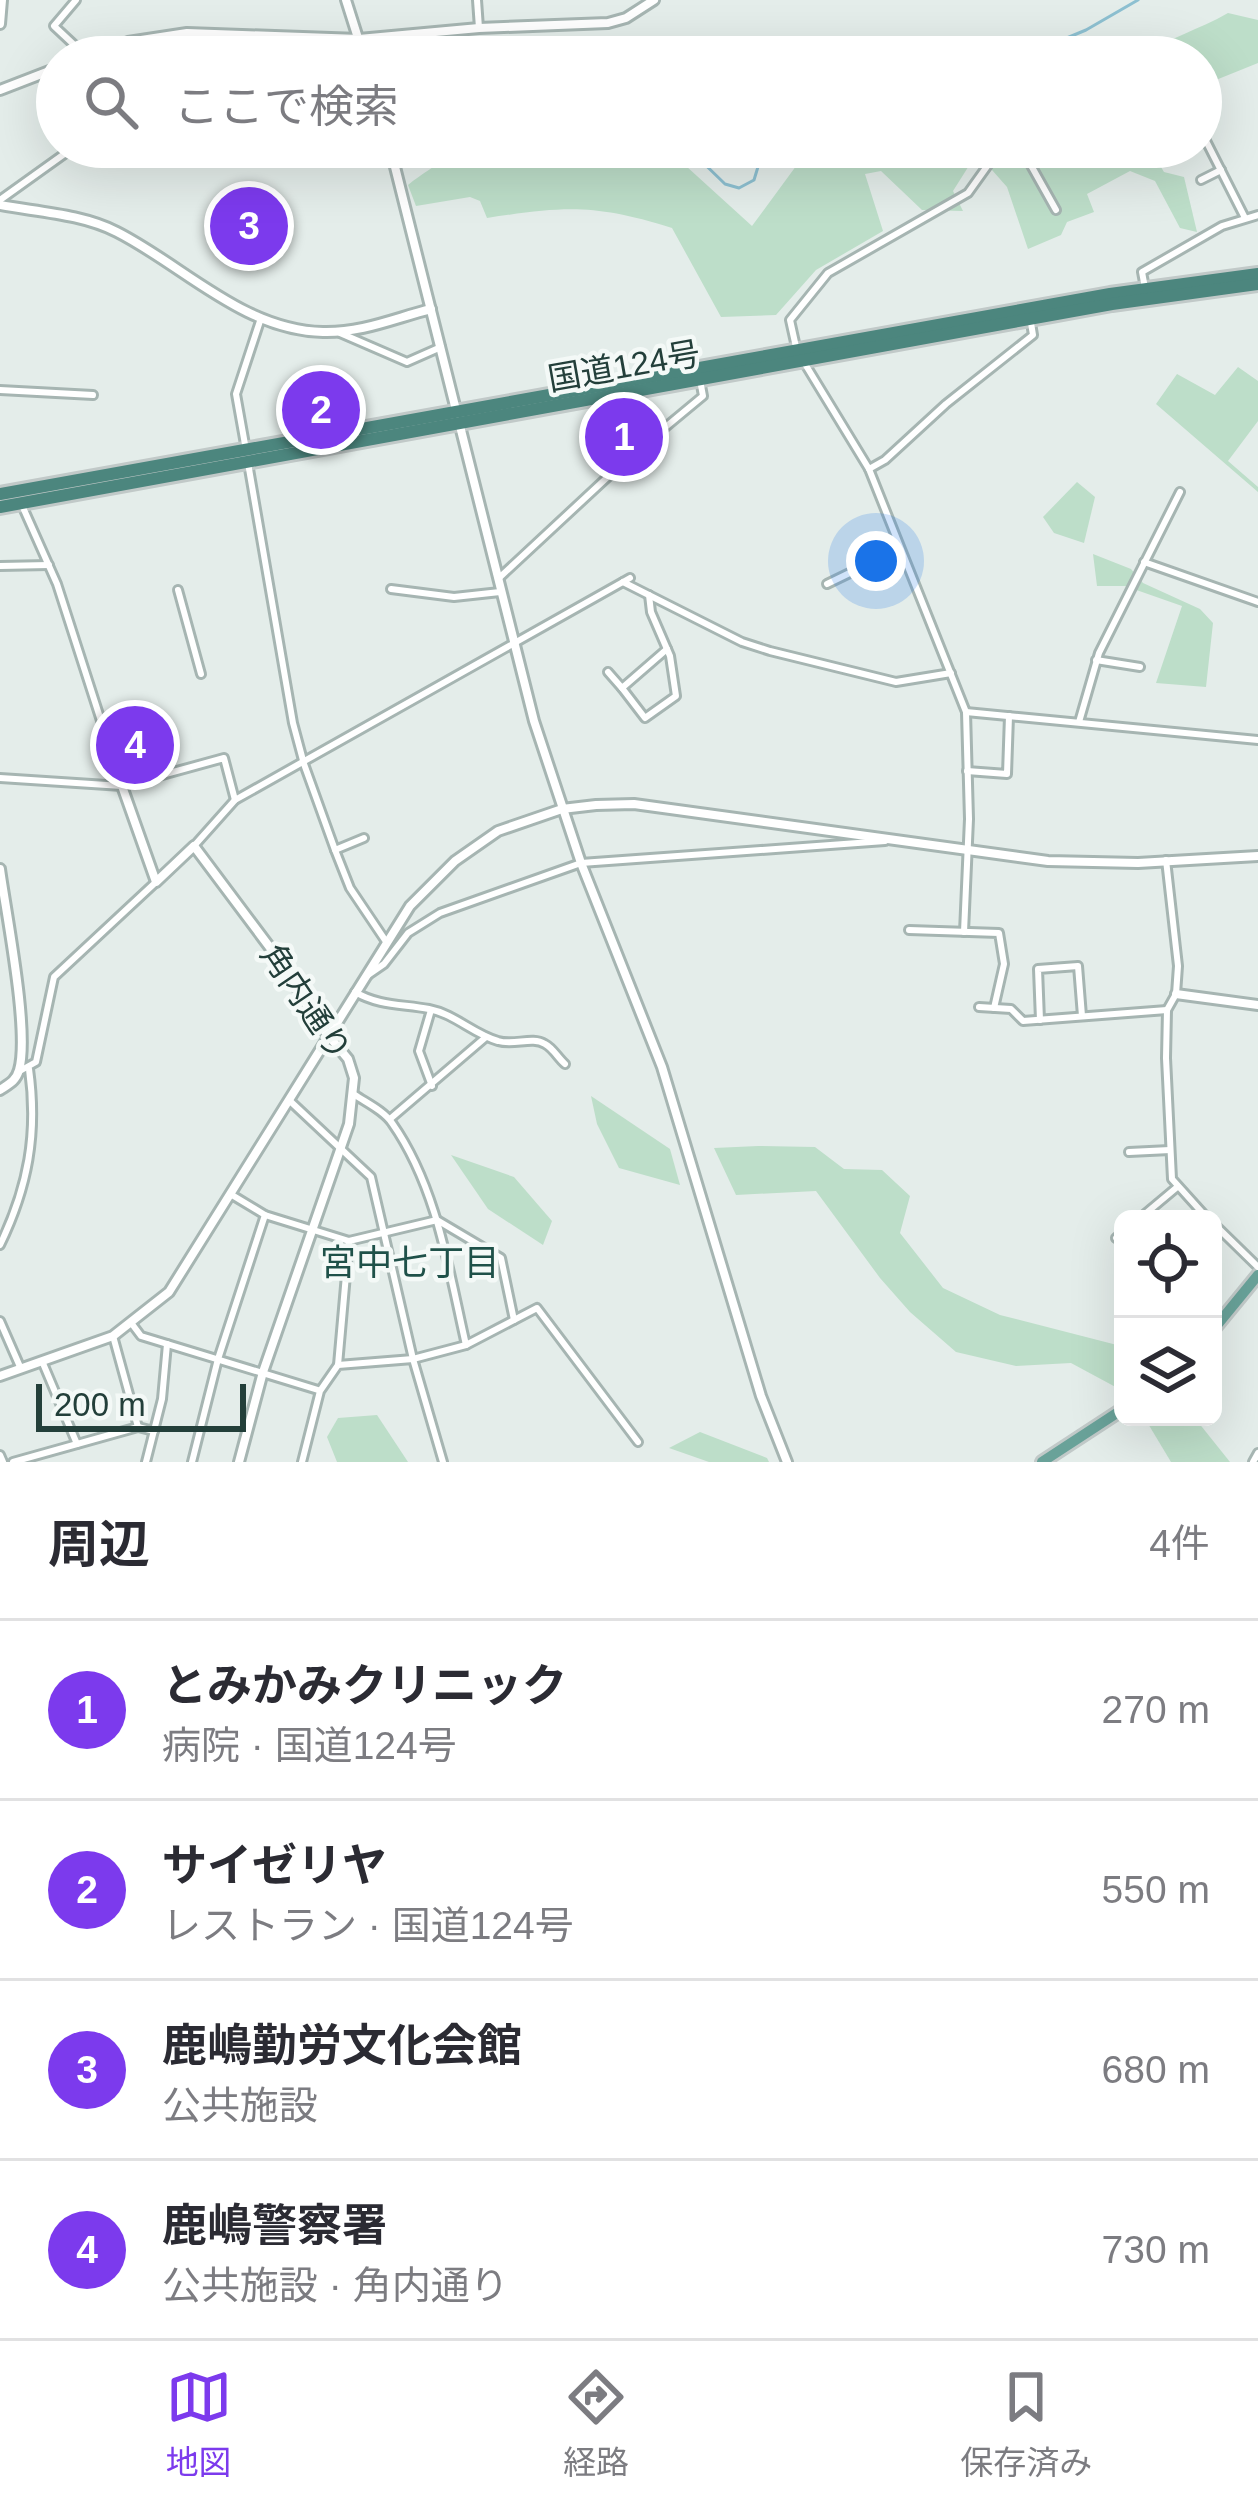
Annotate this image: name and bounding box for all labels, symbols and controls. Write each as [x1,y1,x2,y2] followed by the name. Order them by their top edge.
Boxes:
[36,36,1222,168] search box
[78,69,144,135] icon: search
[174,81,399,132] text: ここで検索
[210,181,288,271] pin: 3
[545,334,703,398] street label: 国道124号
[282,365,360,455] pin: 2
[585,392,663,482] pin: 1
[846,531,906,591] your location
[96,700,174,790] pin: 4
[254,937,358,1067] street label: 角内通り
[1114,1210,1222,1426] map controls
[1114,1210,1222,1318] button: locate
[320,1242,500,1283] district label: 宮中七丁目
[1114,1318,1222,1426] button: layers
[36,1378,246,1431] scale bar
[54,1386,146,1423] text: 200 m
[48,1516,150,1573] text: 周辺
[1149,1522,1210,1565] text: 4件
[162,1660,567,1711] text: とみかみクリニック
[76,1688,98,1731] text: 1
[1102,1688,1210,1731] text: 270 m
[162,1724,457,1767] text: 病院 · 国道124号
[162,1840,387,1891] text: サイゼリヤ
[76,1868,98,1911] text: 2
[1102,1868,1210,1911] text: 550 m
[162,1904,574,1947] text: レストラン · 国道124号
[162,2020,522,2071] text: 鹿嶋勤労文化会館
[76,2048,98,2091] text: 3
[1102,2048,1210,2091] text: 680 m
[162,2084,318,2127] text: 公共施設
[162,2200,387,2251] text: 鹿嶋警察署
[76,2228,98,2271] text: 4
[1102,2228,1210,2271] text: 730 m
[162,2264,509,2307] text: 公共施設 · 角内通り
[166,2364,232,2484] tab: 地図
[563,2364,629,2484] tab: 経路
[960,2364,1092,2484] tab: 保存済み

